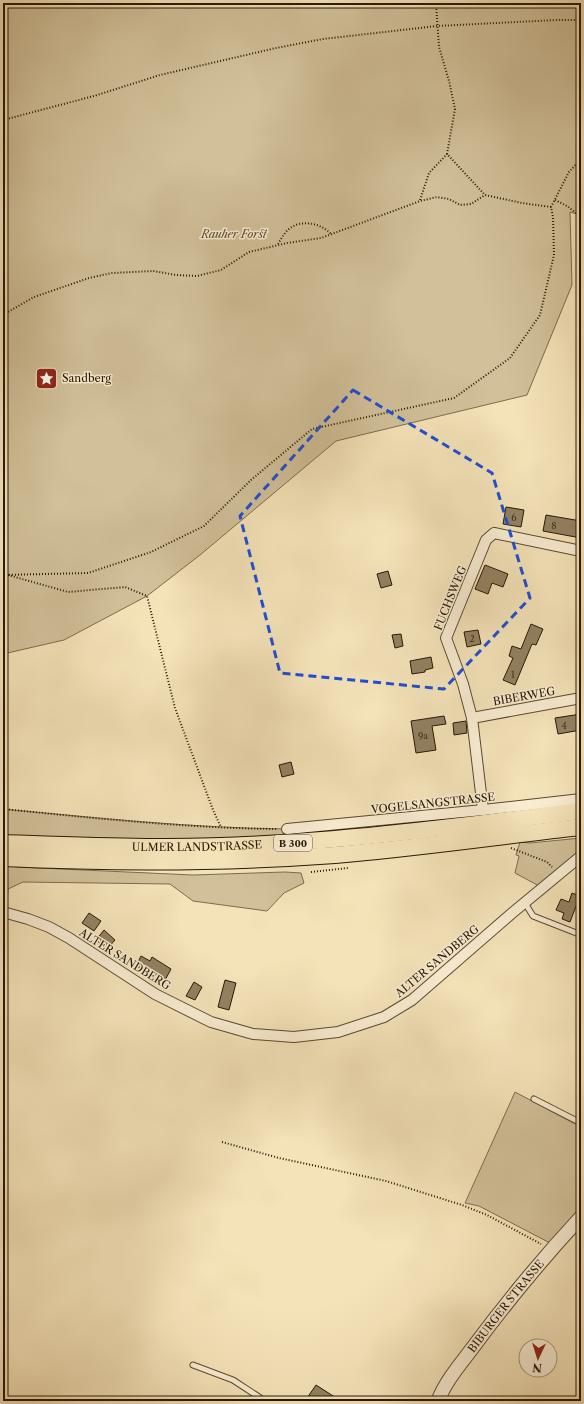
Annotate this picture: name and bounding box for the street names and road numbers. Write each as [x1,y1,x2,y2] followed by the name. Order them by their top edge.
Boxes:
[431,563,469,632] street label: FUCHSWEG
[492,684,556,708] street label: BIBERWEG
[369,789,496,817] street label: VOGELSANGSTRASSE
[274,835,312,851] road number: B 300
[132,837,263,854] street label: ULMER LANDSTRASSE
[391,922,482,1001] street label: ALTER SANDBERG
[76,925,173,993] street label: ALTER SANDBERG
[465,1256,547,1355] street label: BIBURGER STRASSE

